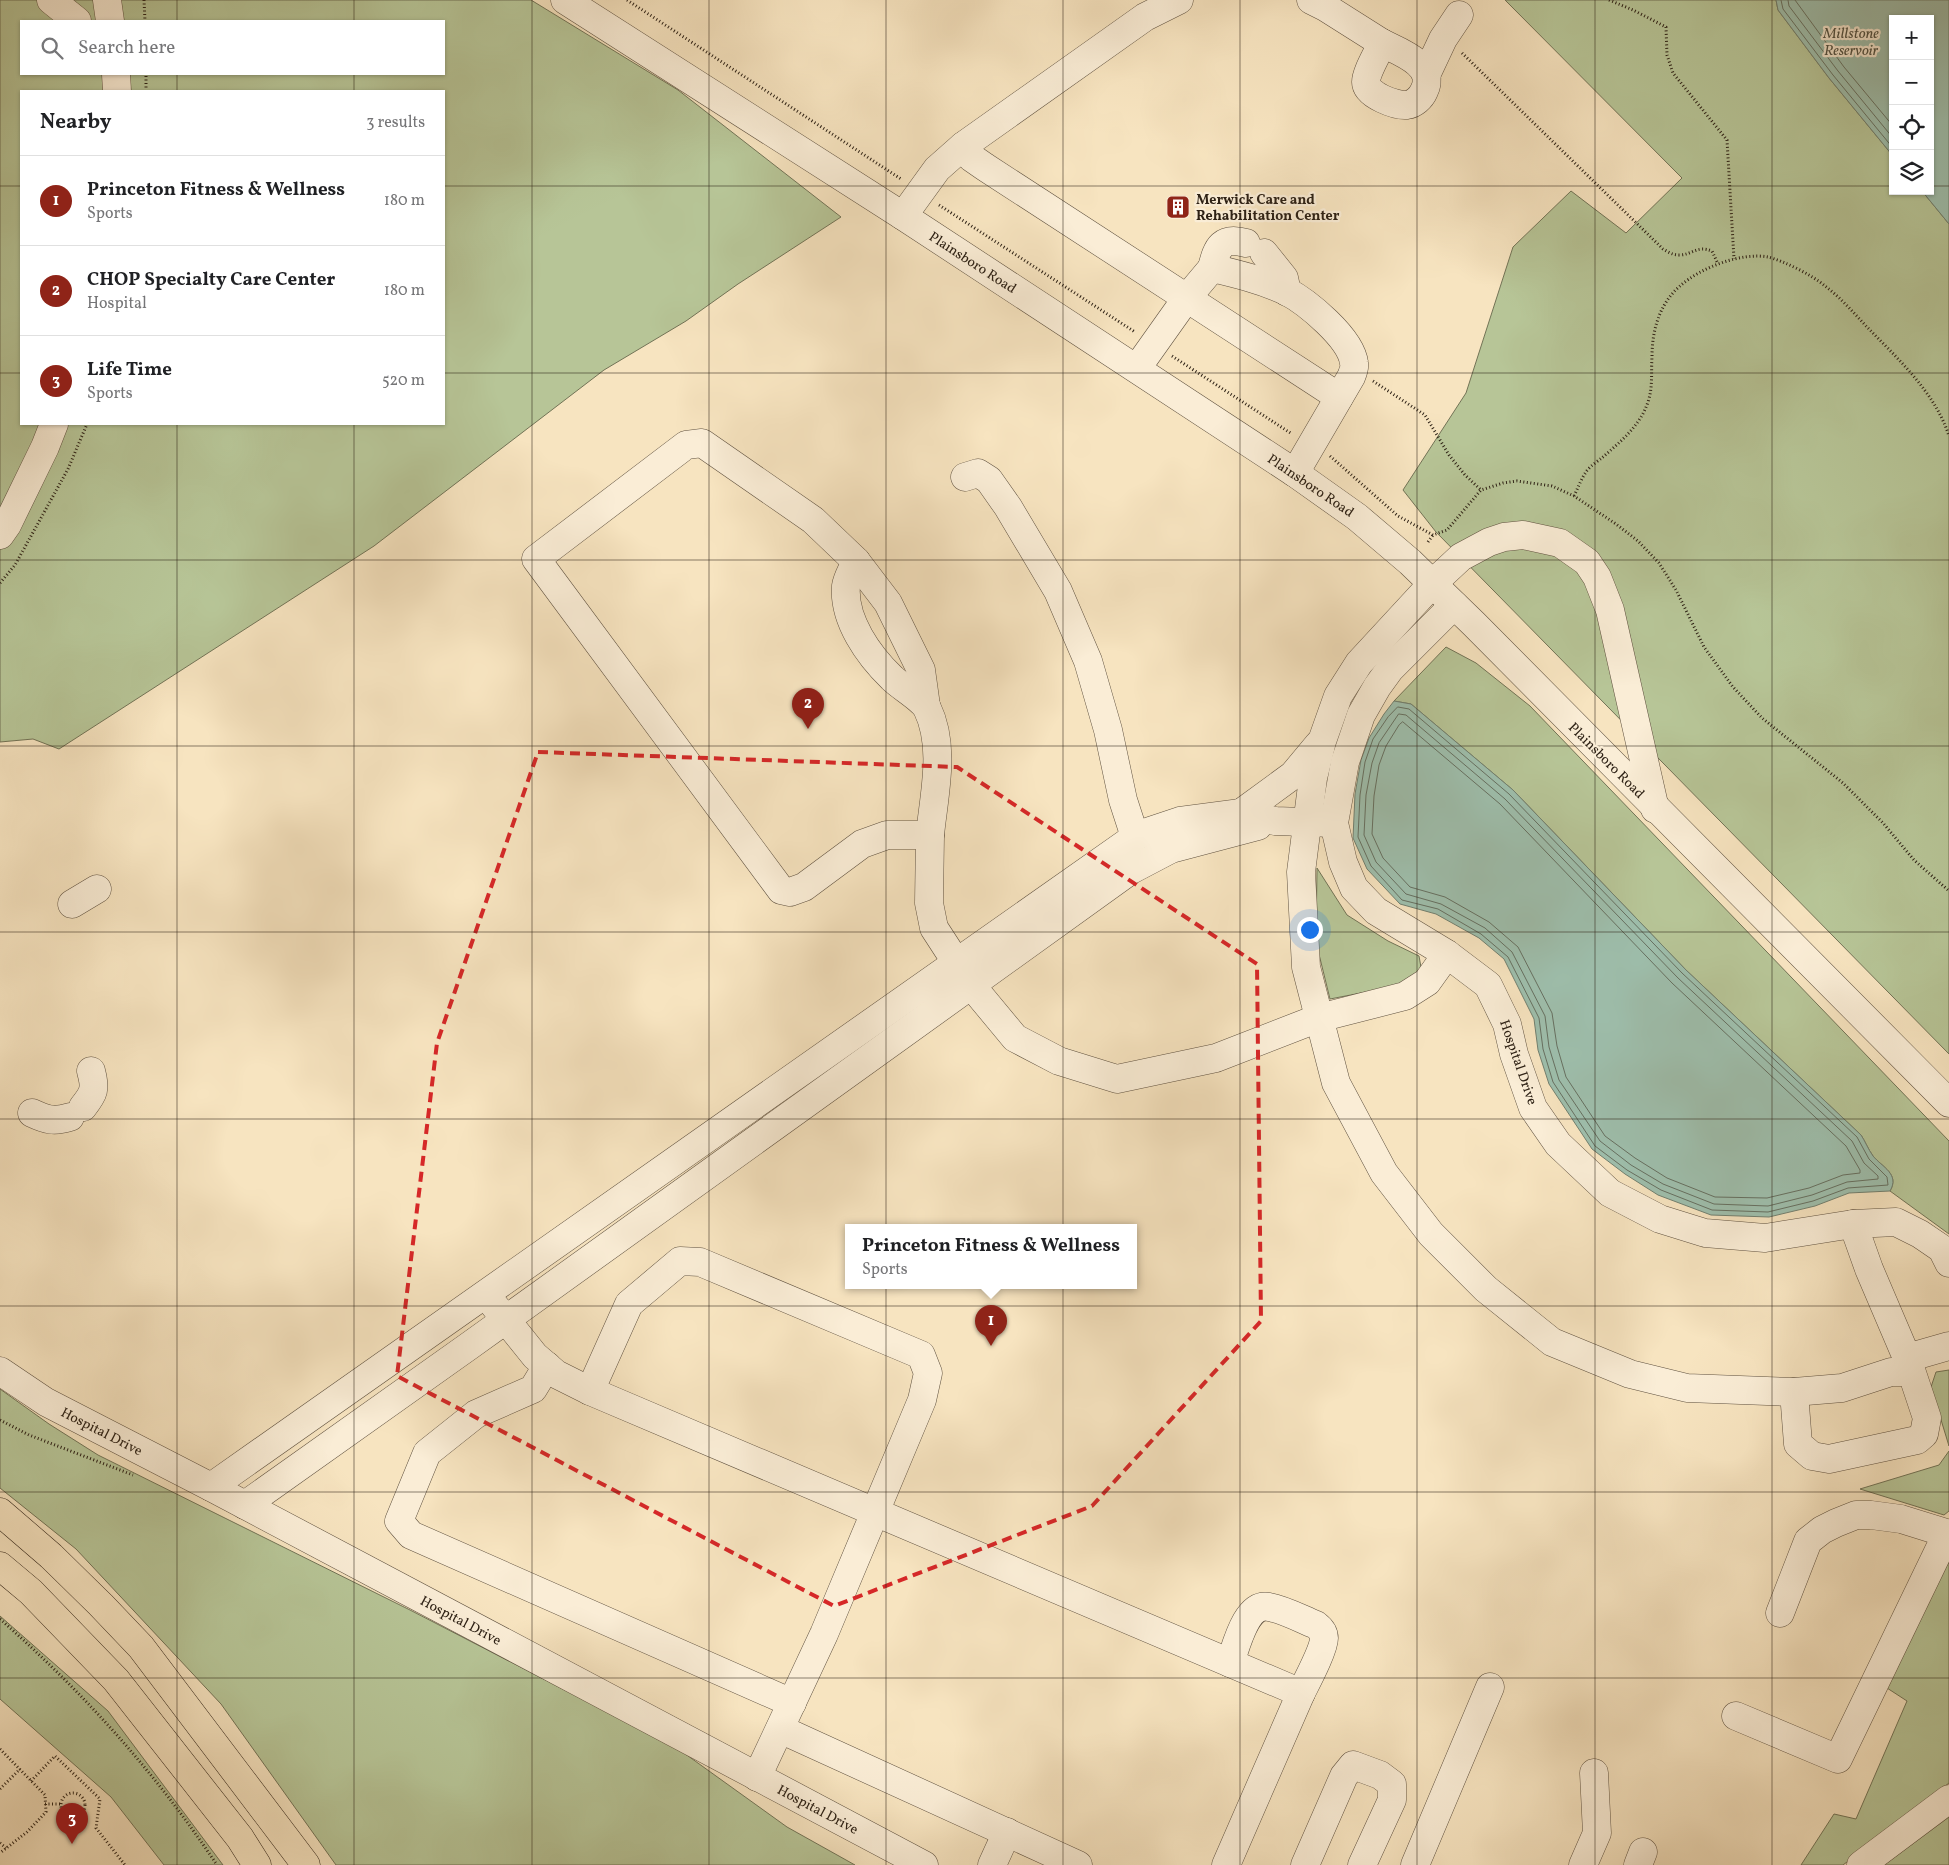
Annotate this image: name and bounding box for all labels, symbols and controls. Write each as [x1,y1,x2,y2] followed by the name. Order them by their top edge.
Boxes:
[1889,15,1934,195] map controls
[1889,15,1934,60] button: +
[20,20,445,75] search box
[1822,24,1879,62] water label: Millstone Reservoir
[38,34,66,62] icon: search
[78,35,175,61] text: Search here
[1889,60,1934,105] button: −
[1889,105,1934,150] button: locate
[40,108,111,137] text: Nearby
[366,112,425,134] text: 3 results
[1889,150,1934,195] button: layers
[87,177,345,203] text: Princeton Fitness & Wellness
[53,190,59,212] text: 1
[384,190,425,212] text: 180 m
[1196,191,1340,226] place label: Merwick Care and Rehabilitation Center
[1165,194,1191,220] building icon: Merwick Care and Rehabilitation Center
[87,203,133,225] text: Sports
[925,228,1020,299] street label: Plainsboro Road
[87,267,335,293] text: CHOP Specialty Care Center
[52,280,60,302] text: 2
[384,280,425,302] text: 180 m
[87,293,147,315] text: Hospital
[87,357,172,383] text: Life Time
[52,370,60,392] text: 3
[382,370,425,392] text: 520 m
[87,383,133,405] text: Sports
[1263,450,1357,522] street label: Plainsboro Road
[792,688,824,729] pin: 2
[1564,719,1648,803] street label: Plainsboro Road
[1297,917,1323,943] your location
[1494,1017,1541,1108] street label: Hospital Drive
[845,1224,1137,1289] popup
[862,1233,1120,1259] text: Princeton Fitness & Wellness
[862,1259,908,1281] text: Sports
[975,1305,1007,1346] pin: 1
[57,1404,146,1461] street label: Hospital Drive
[416,1592,504,1651] street label: Hospital Drive
[773,1781,861,1840] street label: Hospital Drive
[56,1803,88,1844] pin: 3

